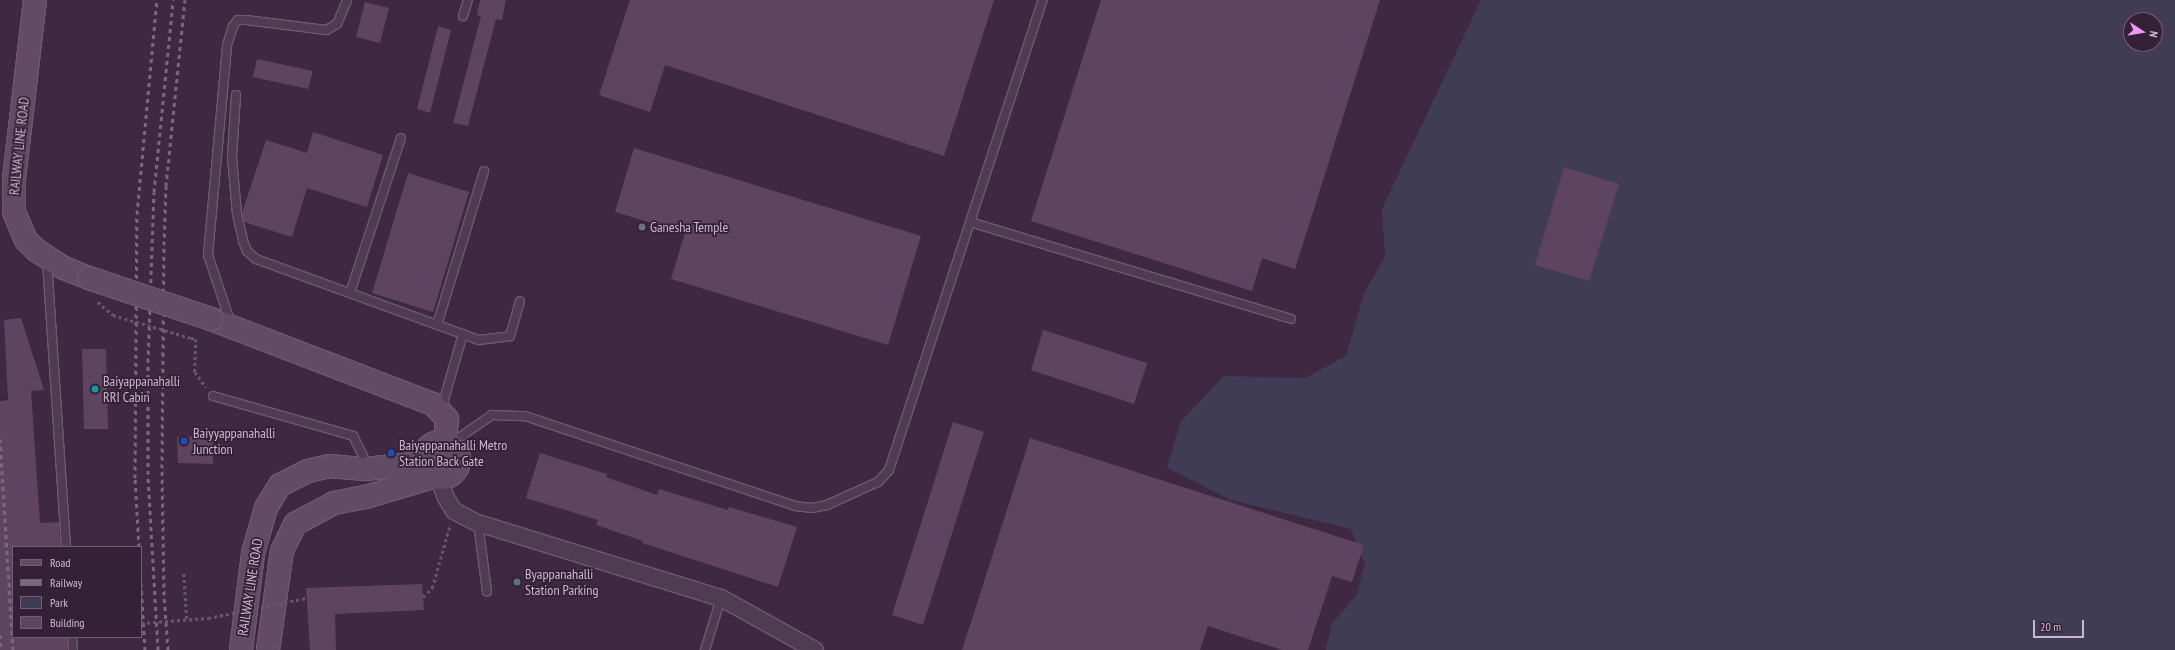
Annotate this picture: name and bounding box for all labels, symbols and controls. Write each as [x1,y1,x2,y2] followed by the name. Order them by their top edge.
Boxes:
[2123,12,2163,52] north arrow
[2146,30,2161,39] text: N
[5,96,33,196] street label: RAILWAY LINE ROAD
[650,219,729,235] place label: Ganesha Temple
[637,222,647,232] marker: Ganesha Temple
[103,373,180,406] place label: Baiyappanahalli RRI Cabin
[90,384,100,394] marker: Baiyappanahalli RRI Cabin
[193,425,275,458] place label: Baiyyappanahalli Junction
[178,435,190,447] marker: Baiyyappanahalli Junction
[399,437,507,470] place label: Baiyappanahalli Metro Station Back Gate
[386,448,396,458] marker: Baiyappanahalli Metro Station Back Gate
[234,537,266,637] street label: RAILWAY LINE ROAD
[12,546,142,638] legend
[50,555,70,570] text: Road
[525,566,599,598] place label: Byappanahalli Station Parking
[50,575,82,590] text: Railway
[512,577,522,587] marker: Byappanahalli Station Parking
[50,595,68,610] text: Park
[2035,612,2086,638] scale bar
[50,615,85,630] text: Building
[2040,619,2061,634] text: 20 m

